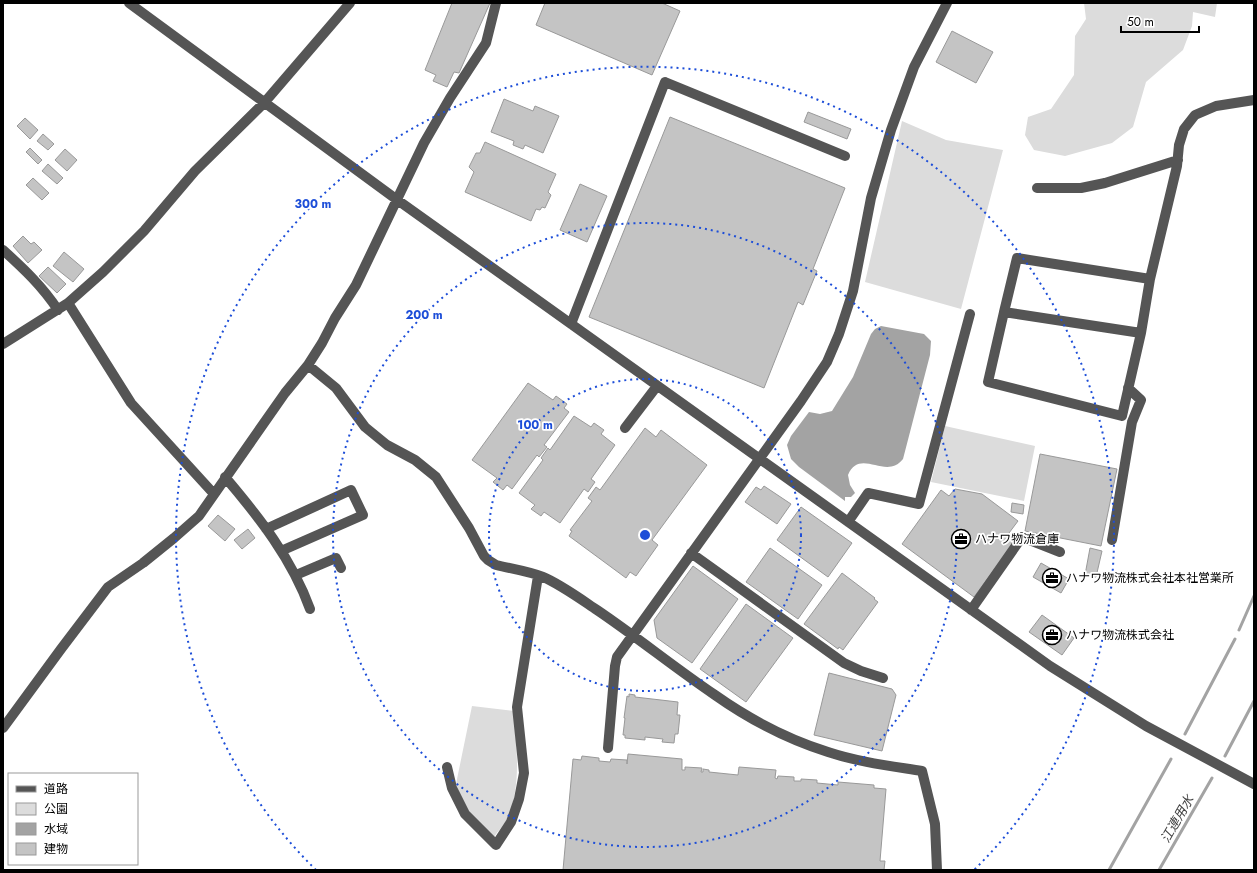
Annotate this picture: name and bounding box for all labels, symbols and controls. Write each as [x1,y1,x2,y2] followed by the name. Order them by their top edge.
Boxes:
[1121,8,1199,34] scale bar
[1127,13,1154,31] text: 50 m
[295,195,332,213] text: 300 m
[405,306,443,324] text: 200 m
[517,416,553,434] text: 100 m
[638,528,652,542] centre of rings
[950,528,972,550] office icon: ハナワ物流倉庫
[975,530,1059,548] place label: ハナワ物流倉庫
[1041,567,1063,589] office icon: ハナワ物流株式会社本社営業所
[1066,569,1234,587] place label: ハナワ物流株式会社本社営業所
[1041,624,1063,646] office icon: ハナワ物流株式会社
[1066,626,1174,644] place label: ハナワ物流株式会社
[8,773,138,865] legend
[44,780,68,798] text: 道路
[1156,790,1199,846] water label: 江連用水
[44,800,68,818] text: 公園
[44,820,68,838] text: 水域
[44,840,68,858] text: 建物

